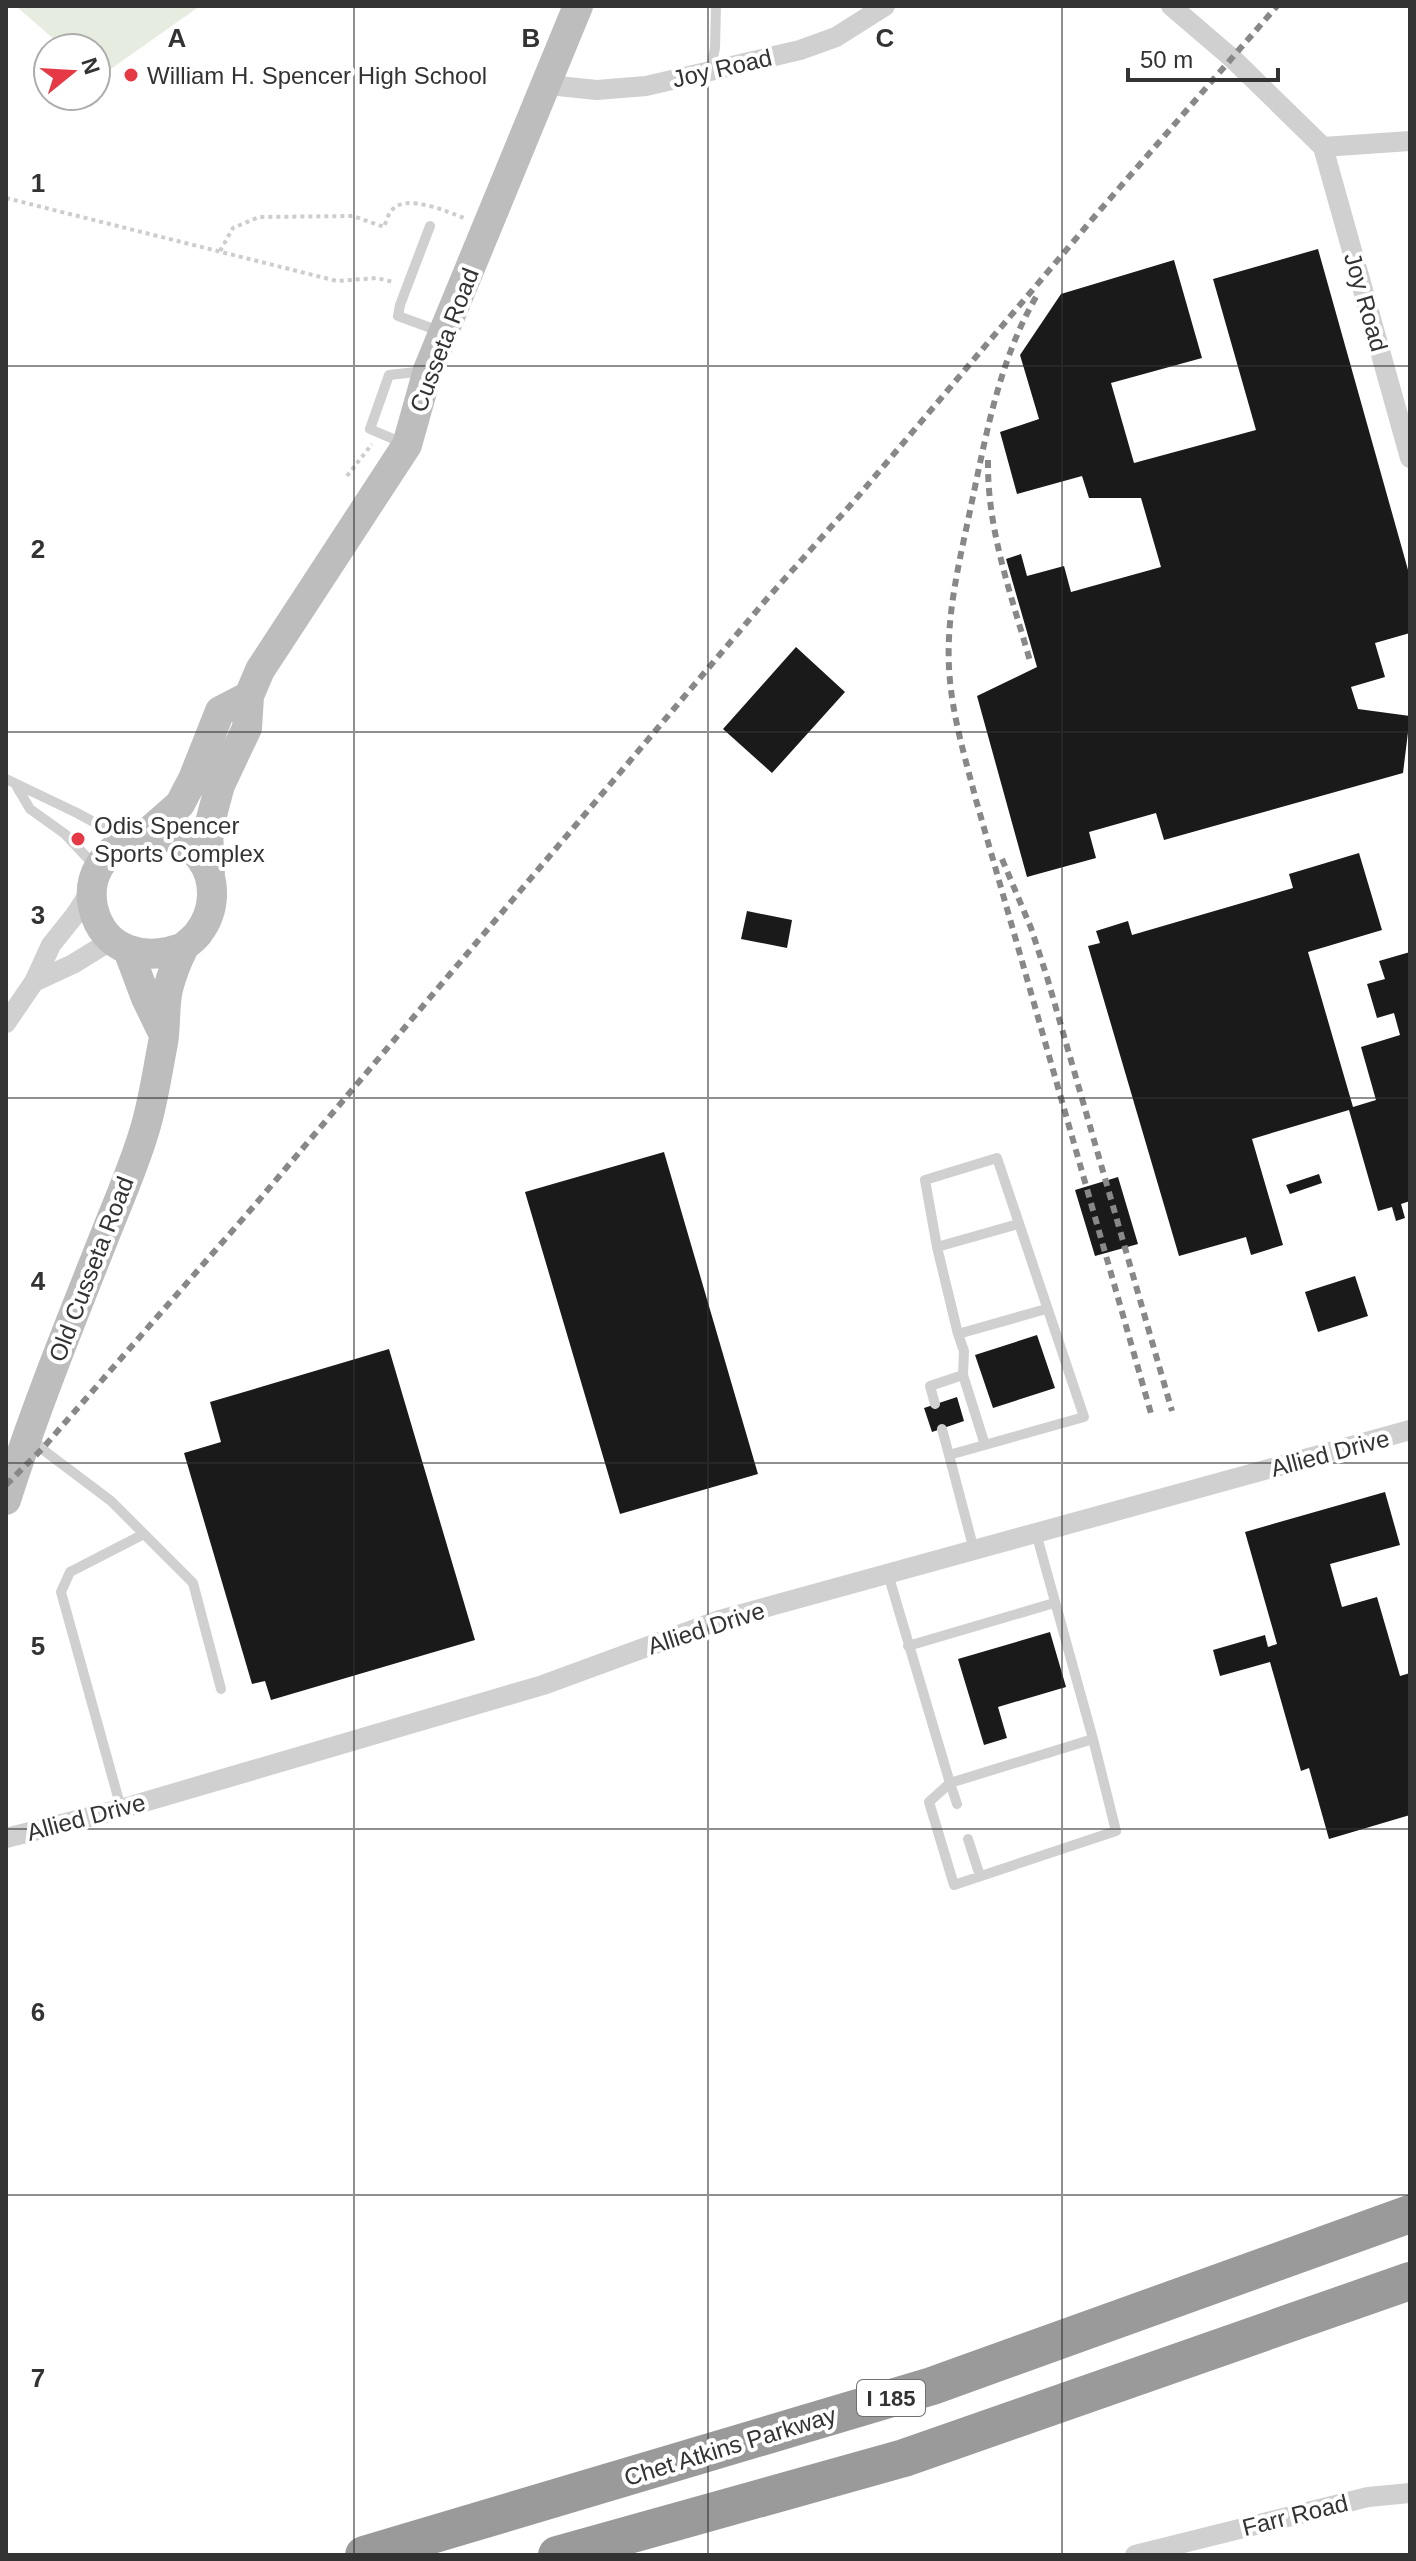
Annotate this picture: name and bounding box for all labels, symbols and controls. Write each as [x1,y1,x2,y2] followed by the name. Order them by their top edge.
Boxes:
[168,23,187,53] text: A
[522,23,540,53] text: B
[876,23,895,53] text: C
[32,32,112,112] north arrow
[1128,32,1278,82] scale bar
[670,43,774,93] street label: Joy Road
[1140,46,1193,73] text: 50 m
[76,55,105,77] text: N
[147,62,487,89] place label: William H. Spencer High School
[122,66,140,84] marker: William H. Spencer High School
[31,168,45,198] text: 1
[1339,250,1393,354] street label: Joy Road
[404,264,484,416] street label: Cusseta Road
[31,534,45,564] text: 2
[94,812,265,867] place label: Odis Spencer Sports Complex
[69,830,87,848] marker: Odis Spencer Sports Complex
[31,900,45,930] text: 3
[43,1173,139,1365] street label: Old Cusseta Road
[31,1266,46,1296] text: 4
[1268,1424,1392,1482] street label: Allied Drive
[644,1596,768,1660] street label: Allied Drive
[31,1631,45,1661] text: 5
[24,1788,148,1846] street label: Allied Drive
[31,1997,45,2027] text: 6
[31,2363,45,2393] text: 7
[857,2380,925,2416] road number: I 185
[621,2401,839,2491] street label: Chet Atkins Parkway
[1239,2489,1351,2541] street label: Farr Road

